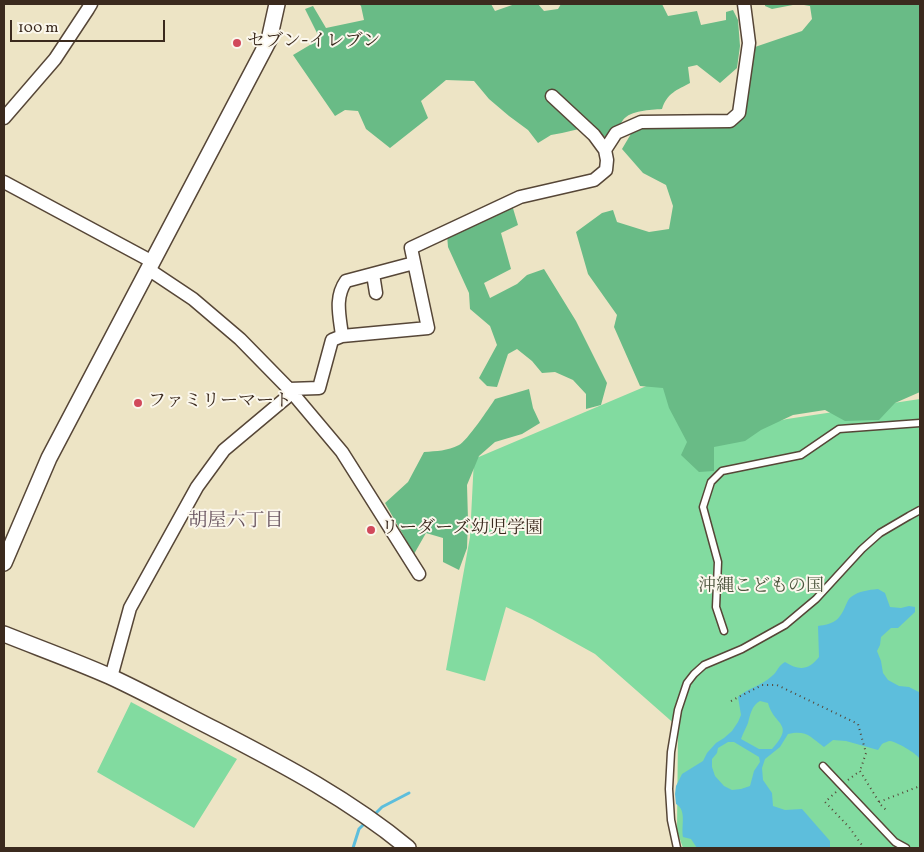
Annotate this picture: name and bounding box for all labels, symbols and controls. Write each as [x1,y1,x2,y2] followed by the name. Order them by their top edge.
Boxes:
[12,10,168,42] scale bar
[18,18,58,39] text: 100 m
[247,32,381,54] place label: セブン-イレブン
[231,37,243,49] marker: セブン-イレブン
[148,392,292,414] place label: ファミリーマート
[132,397,144,409] marker: ファミリーマート
[189,512,283,534] district label: 胡屋六丁目
[381,519,543,541] place label: リーダーズ幼児学園
[365,524,377,536] marker: リーダーズ幼児学園
[698,577,824,599] park label: 沖縄こどもの国

